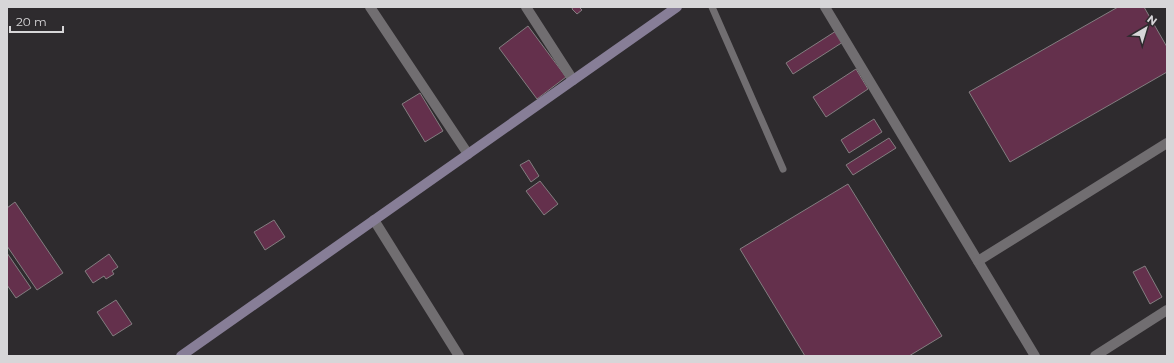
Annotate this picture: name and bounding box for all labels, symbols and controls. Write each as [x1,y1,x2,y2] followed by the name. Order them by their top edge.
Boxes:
[10,8,63,34] scale bar
[1126,8,1166,48] north arrow
[1144,12,1160,28] text: N
[16,14,47,29] text: 20 m

